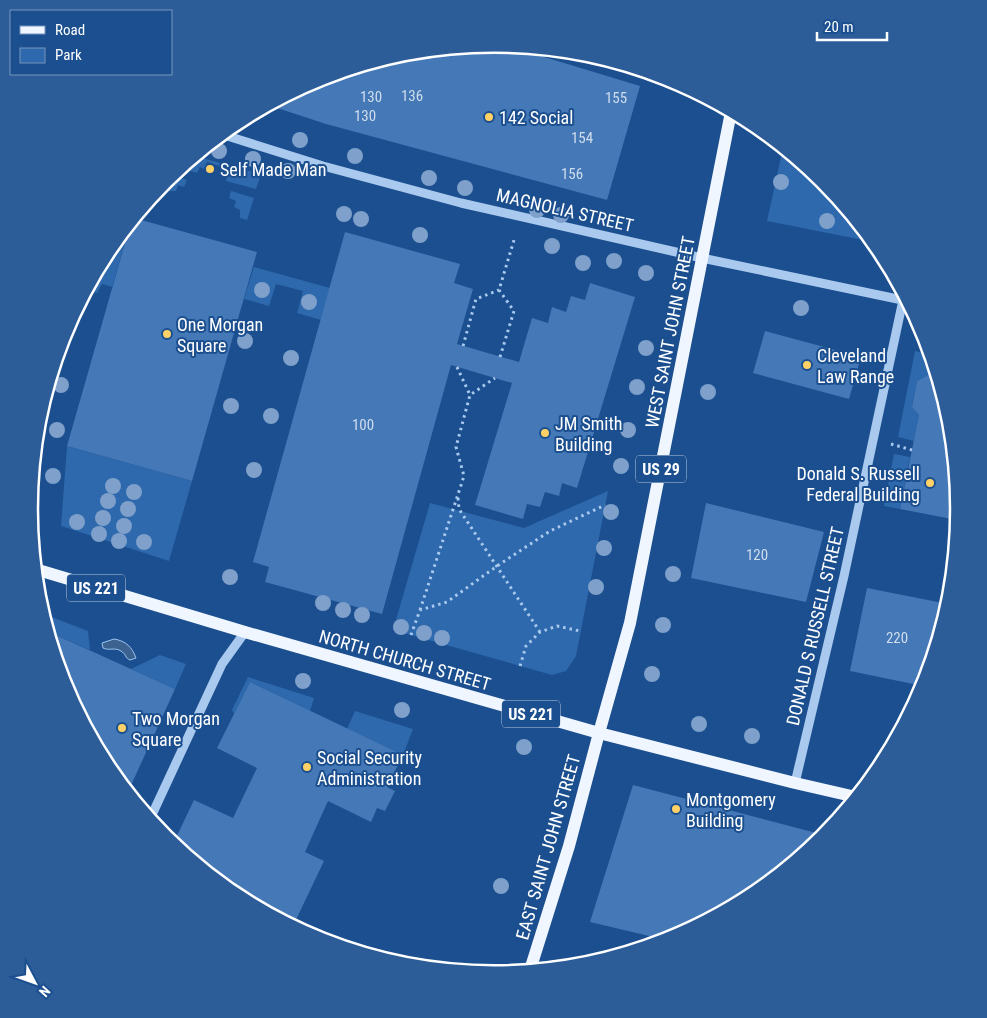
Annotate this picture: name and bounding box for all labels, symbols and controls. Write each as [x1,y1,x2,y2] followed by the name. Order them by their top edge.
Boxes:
[10,10,172,75] legend
[817,10,887,42] scale bar
[824,18,854,36] text: 20 m
[55,21,85,39] text: Road
[55,46,82,64] text: Park
[401,87,423,105] house number: 136
[360,88,382,106] house number: 130
[605,89,627,107] house number: 155
[354,107,376,125] house number: 130
[499,107,573,128] place label: 142 Social
[483,111,495,123] marker: 142 Social
[571,129,593,147] house number: 154
[220,159,326,180] place label: Self Made Man
[204,163,216,175] marker: Self Made Man
[561,165,583,183] house number: 156
[494,184,636,236] street label: MAGNOLIA STREET
[641,234,699,430] street label: WEST SAINT JOHN STREET
[177,314,263,356] place label: One Morgan Square
[161,328,173,340] marker: One Morgan Square
[817,345,894,387] place label: Cleveland Law Range
[801,359,813,371] marker: Cleveland Law Range
[555,413,622,455] place label: JM Smith Building
[352,416,374,434] house number: 100
[539,427,551,439] marker: JM Smith Building
[636,456,686,482] road number: US 29
[797,463,920,505] place label: Donald S. Russell Federal Building
[924,477,936,489] marker: Donald S. Russell Federal Building
[782,525,848,727] street label: DONALD S RUSSELL STREET
[746,546,768,564] house number: 120
[67,574,125,602] road number: US 221
[317,625,493,695] street label: NORTH CHURCH STREET
[886,629,908,647] house number: 220
[502,701,560,728] road number: US 221
[132,708,220,750] place label: Two Morgan Square
[116,722,128,734] marker: Two Morgan Square
[317,747,422,789] place label: Social Security Administration
[511,752,585,942] street label: EAST SAINT JOHN STREET
[301,761,313,773] marker: Social Security Administration
[686,789,776,831] place label: Montgomery Building
[670,803,682,815] marker: Montgomery Building
[10,958,60,1008] north arrow
[36,983,54,1000] text: N

